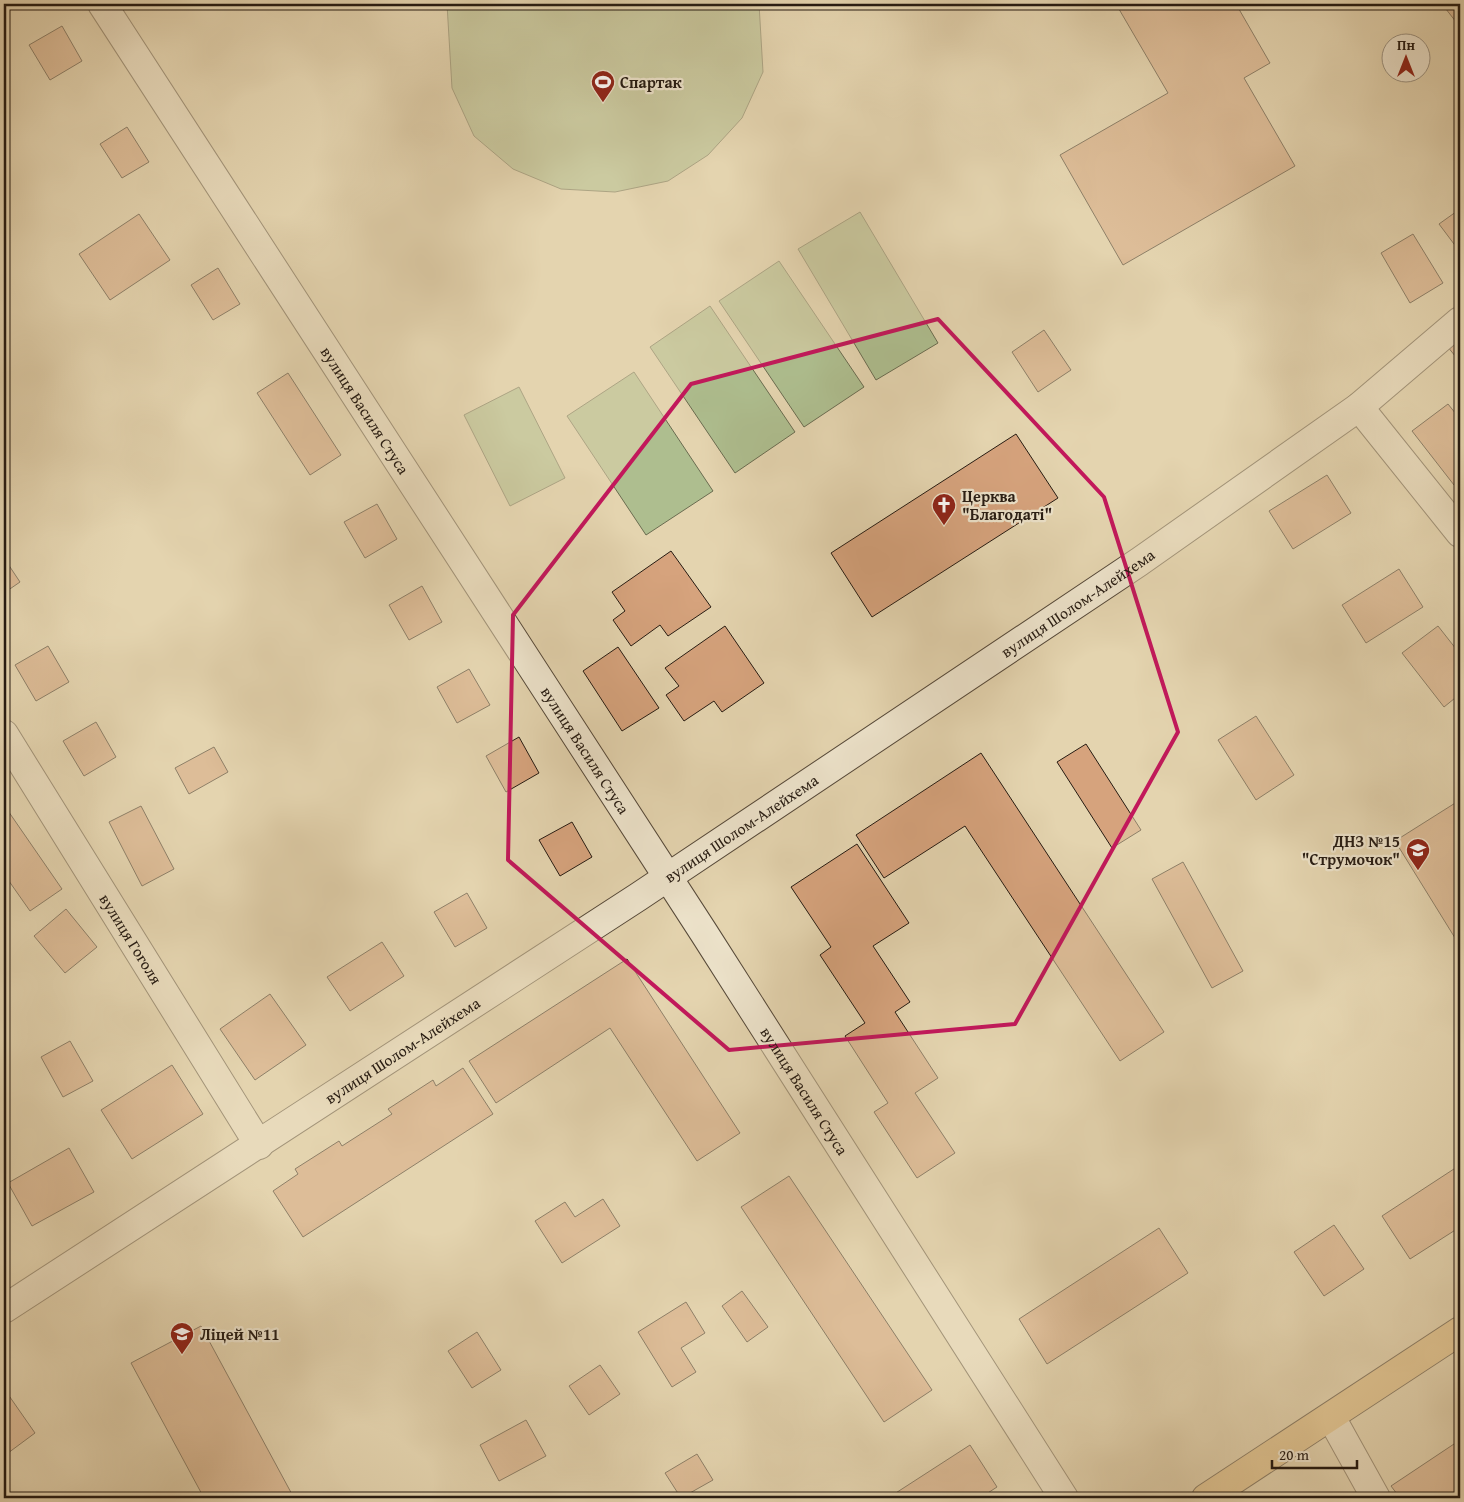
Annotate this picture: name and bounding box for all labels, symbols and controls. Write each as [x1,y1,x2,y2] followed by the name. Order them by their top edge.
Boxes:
[1382,32,1432,82] north arrow
[1397,35,1415,55] text: Пн
[590,69,616,103] sports icon: Спартак
[620,70,683,94] place label: Спартак
[315,341,416,479] street label: вулиця Василя Стуса
[962,484,1052,526] place label: Церква "Благодаті"
[931,492,957,526] church icon: Церква "Благодаті"
[996,542,1160,663] street label: вулиця Шолом-Алейхема
[535,681,636,819] street label: вулиця Василя Стуса
[659,768,823,888] street label: вулиця Шолом-Алейхема
[1302,829,1400,871] place label: ДНЗ №15 "Струмочок"
[1405,837,1431,871] school or university icon: ДНЗ №15 "Струмочок"
[94,889,168,989] street label: вулиця Гоголя
[320,991,485,1109] street label: вулиця Шолом-Алейхема
[755,1022,855,1160] street label: вулиця Василя Стуса
[169,1321,195,1355] school or university icon: Ліцей №11
[200,1322,280,1346] place label: Ліцей №11
[1272,1437,1356,1469] scale bar
[1279,1444,1310,1465] text: 20 m

